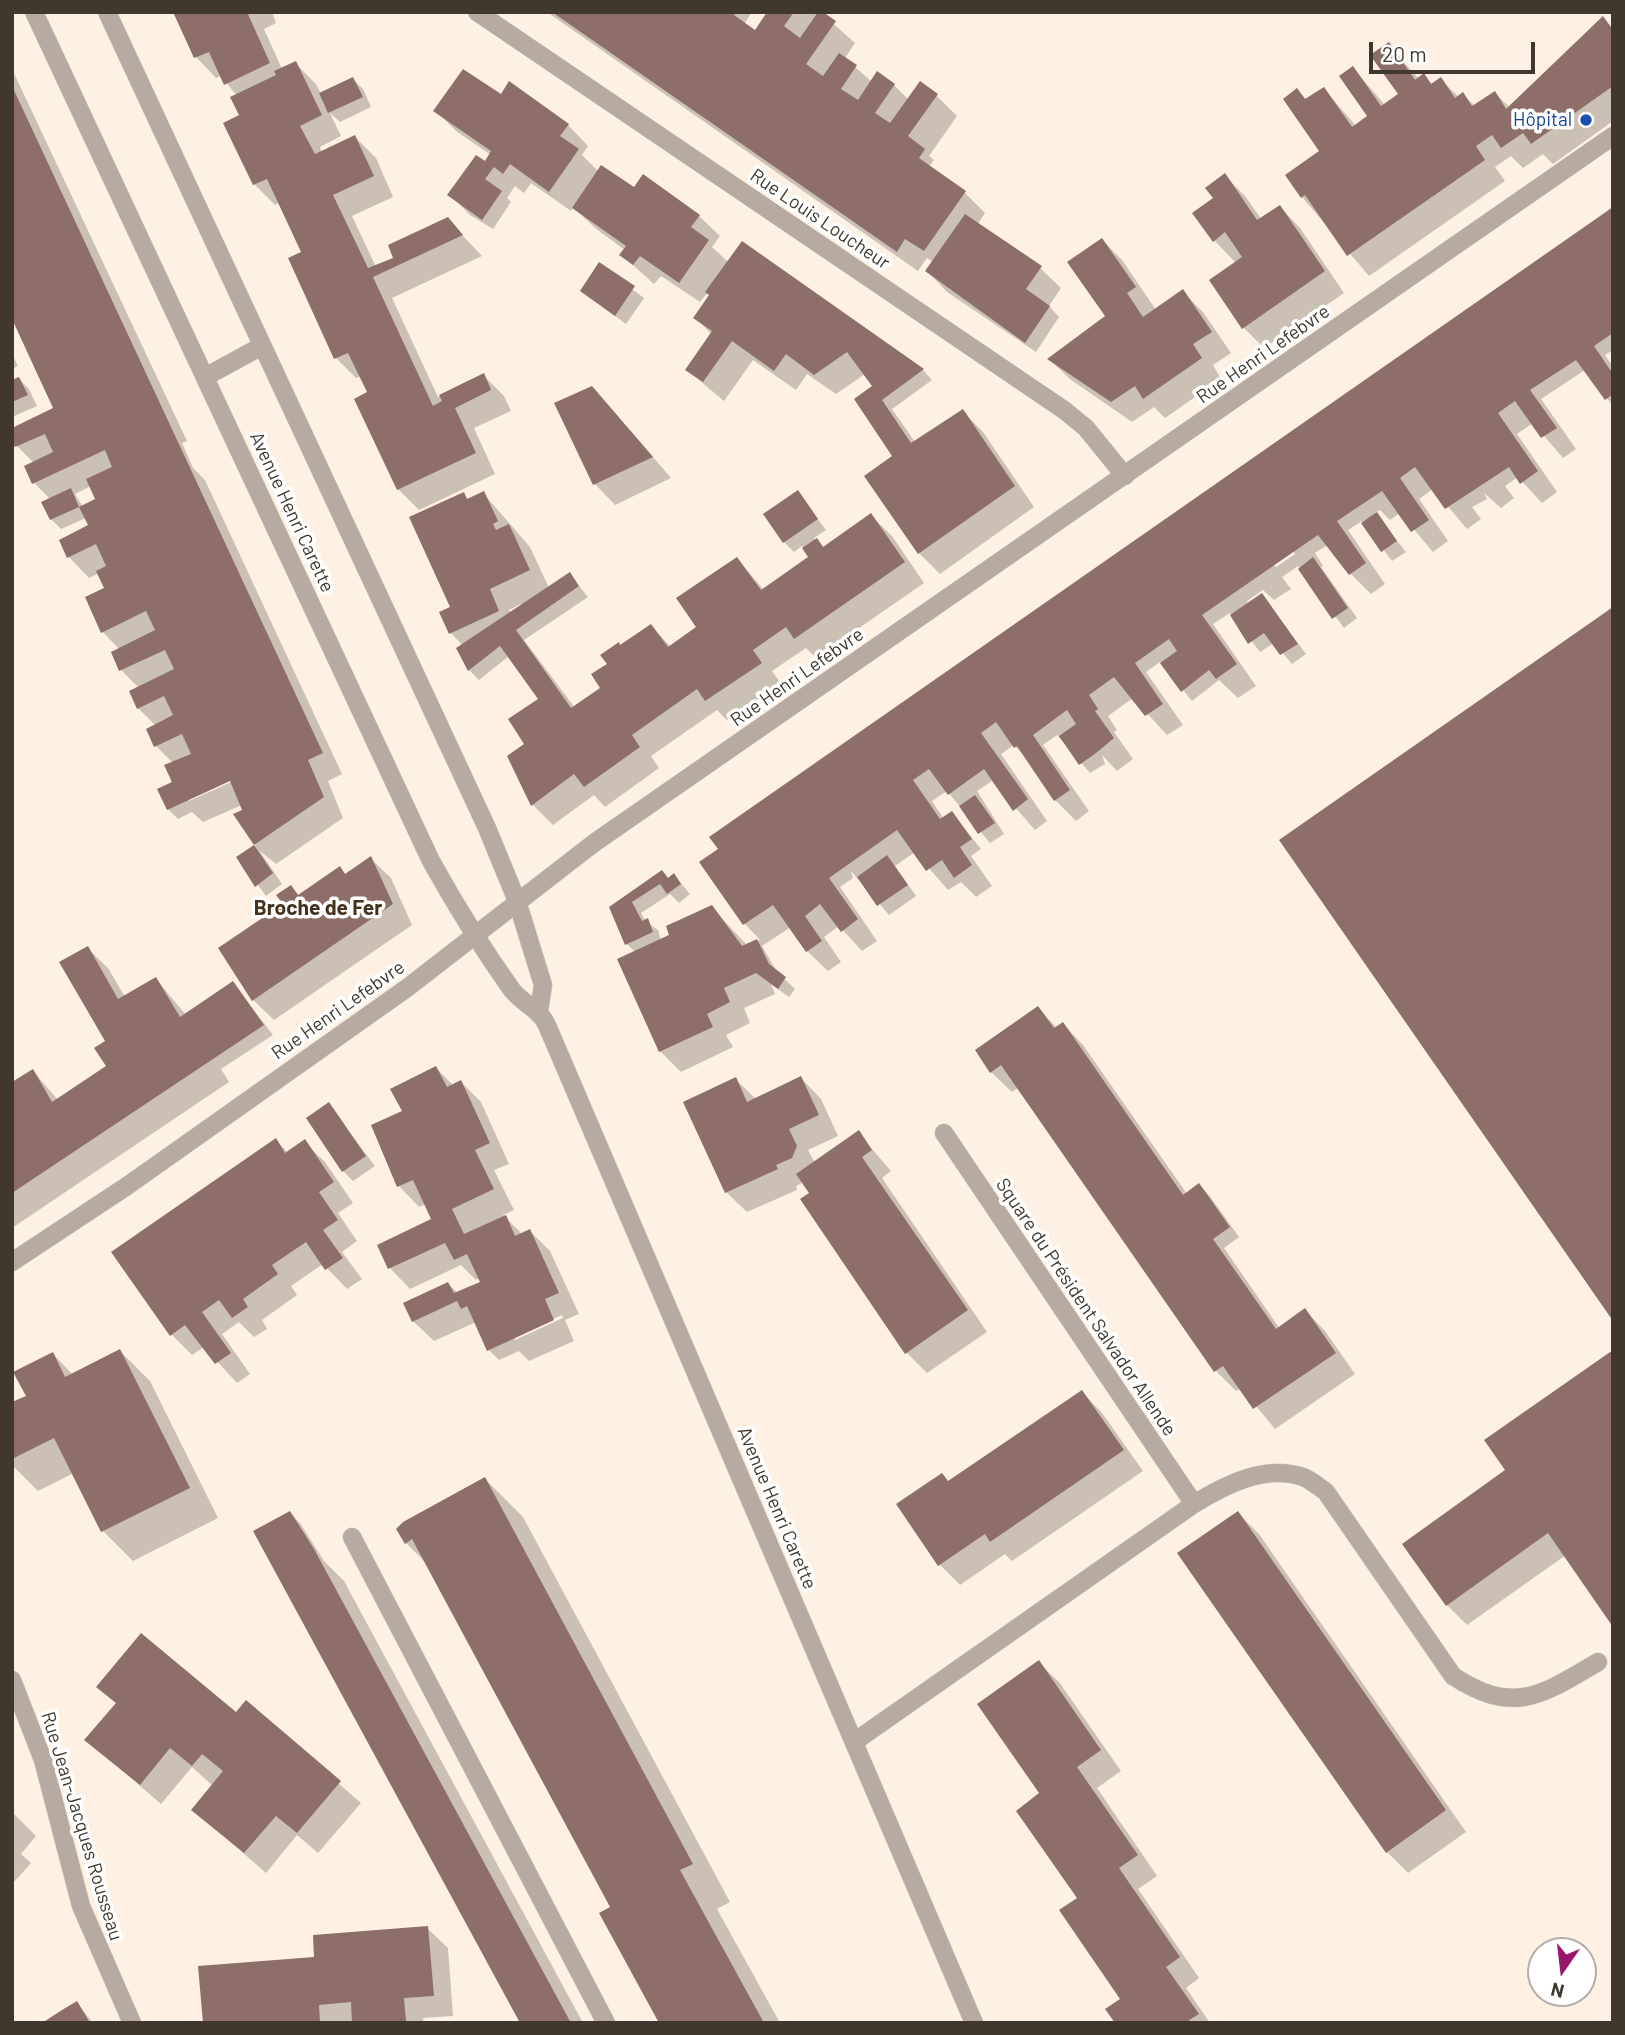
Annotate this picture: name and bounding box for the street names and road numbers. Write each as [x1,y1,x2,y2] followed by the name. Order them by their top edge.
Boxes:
[746,164,894,274] street label: Rue Louis Loucheur
[1192,300,1334,408] street label: Rue Henri Lefebvre
[245,428,339,596] street label: Avenue Henri Carette
[726,623,868,731] street label: Rue Henri Lefebvre
[267,956,409,1064] street label: Rue Henri Lefebvre
[991,1174,1181,1440] street label: Square du Président Salvador Allende
[732,1423,822,1593] street label: Avenue Henri Carette
[36,1709,128,1943] street label: Rue Jean-Jacques Rousseau

